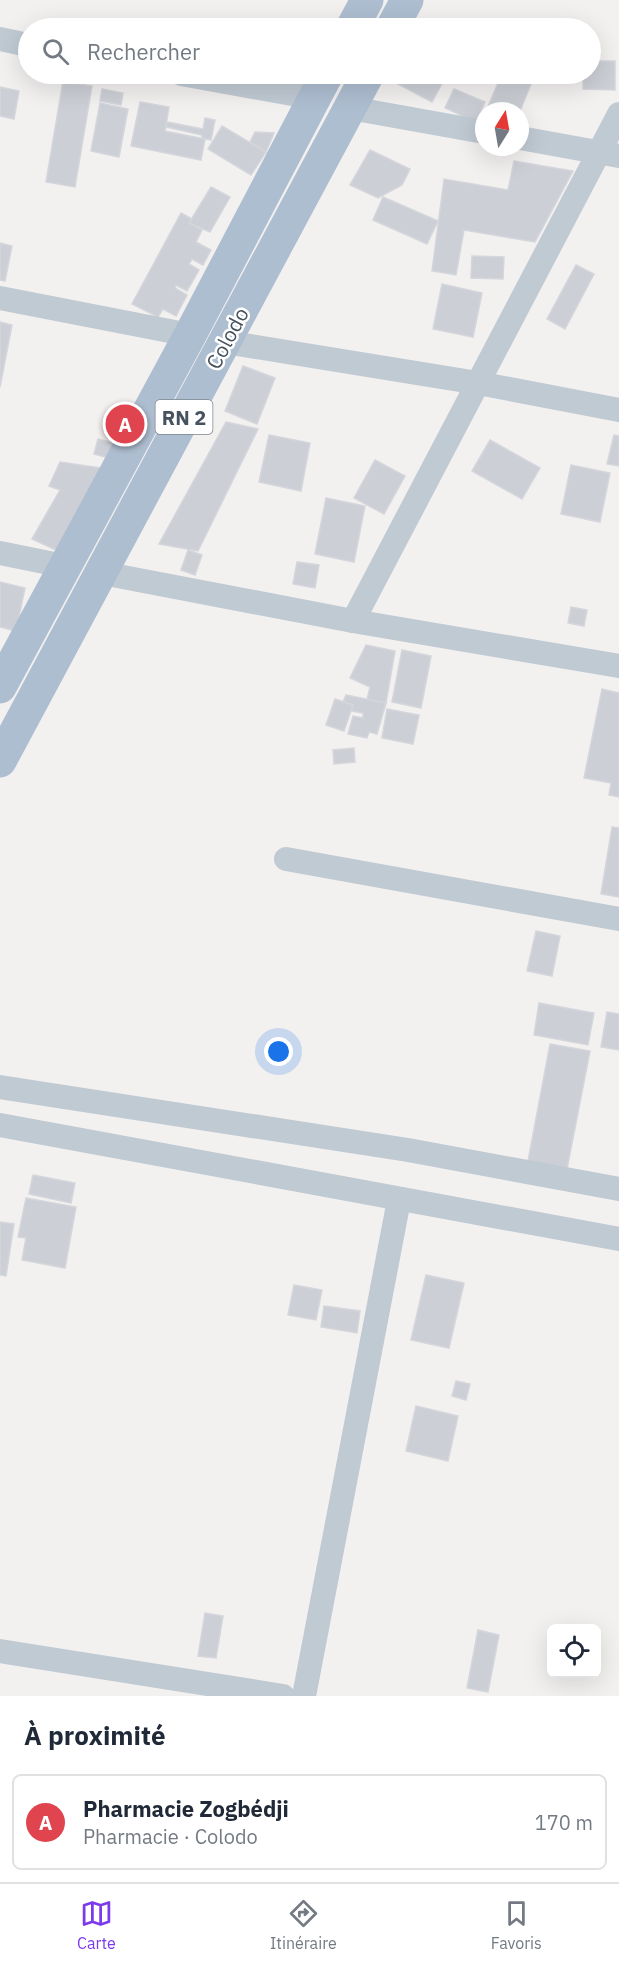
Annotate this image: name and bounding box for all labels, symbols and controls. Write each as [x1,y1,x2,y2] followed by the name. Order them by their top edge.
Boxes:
[18,18,601,84] search box
[39,35,72,68] icon: search
[87,37,200,66] text: Rechercher
[475,102,529,156] north arrow
[199,302,255,374] street label: Colodo
[156,400,213,434] road number: RN 2
[106,402,144,446] pin: A
[264,1037,293,1066] your location
[547,1624,601,1678] map controls
[547,1624,601,1678] button: locate
[24,1718,166,1752] text: À proximité
[83,1794,289,1823] text: Pharmacie Zogbédji
[39,1809,52,1836] text: A
[535,1809,593,1836] text: 170 m
[83,1823,258,1850] text: Pharmacie · Colodo
[77,1897,116,1953] tab: Carte
[270,1897,337,1953] tab: Itinéraire
[491,1897,542,1953] tab: Favoris

